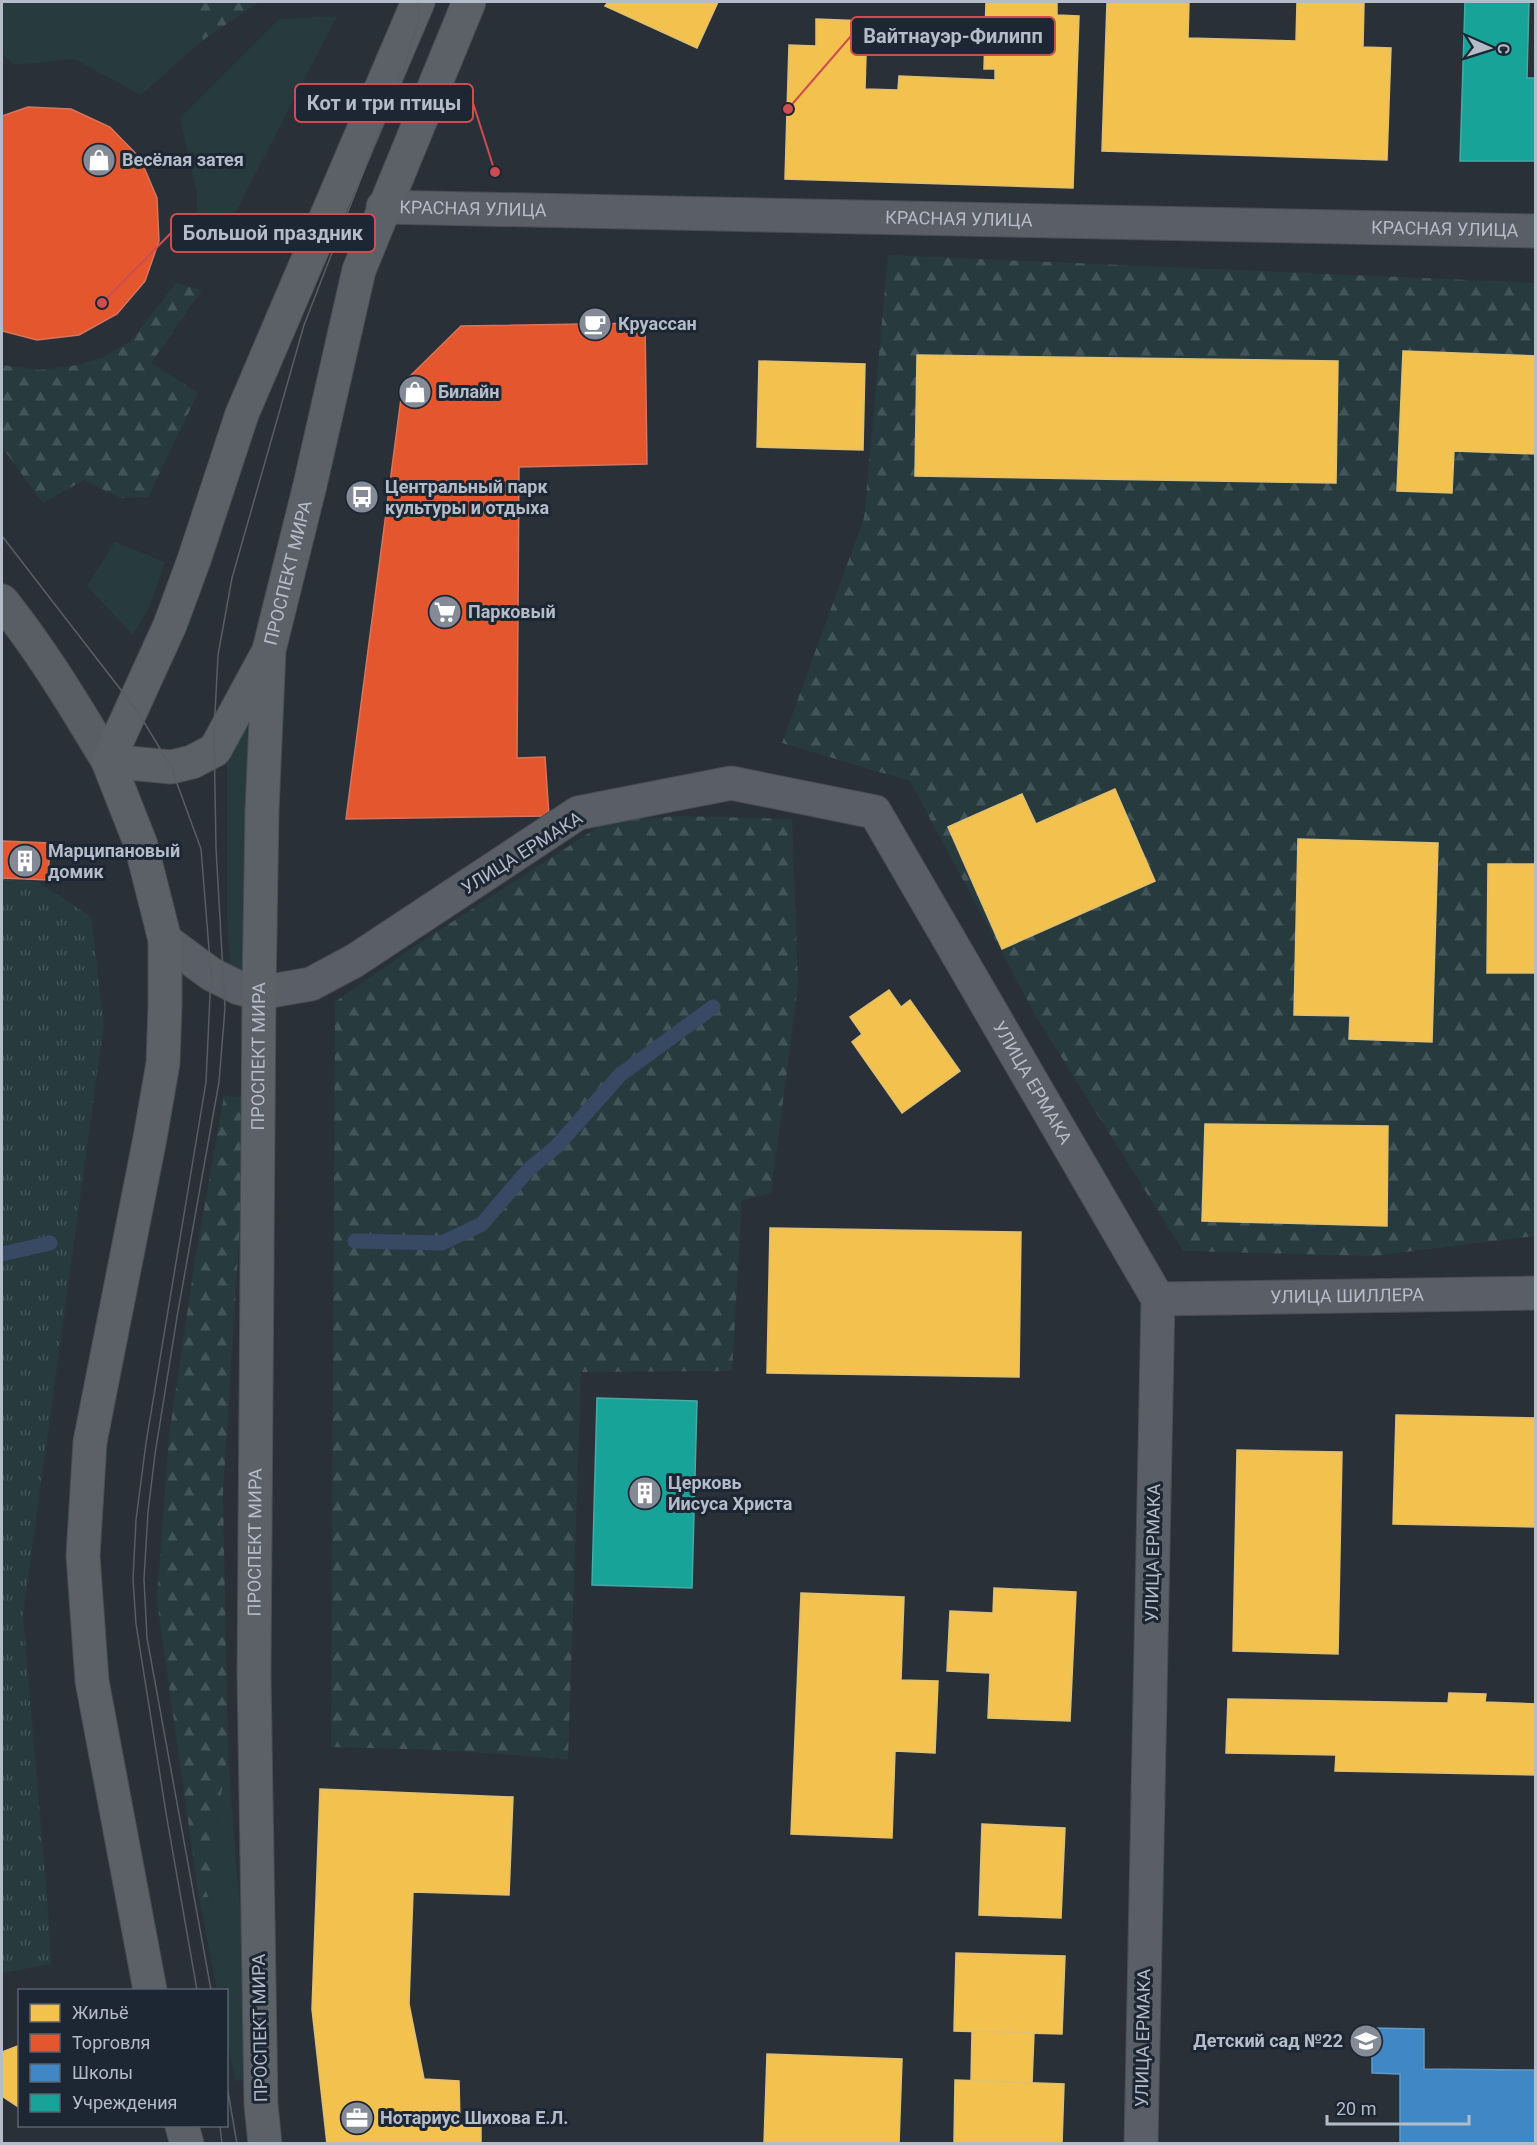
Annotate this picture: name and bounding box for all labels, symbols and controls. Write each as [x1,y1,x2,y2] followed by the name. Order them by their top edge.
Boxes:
[851,17,1055,55] callout: Вайтнауэр-Филипп
[1459,18,1519,78] north arrow
[863,24,1043,48] text: Вайтнауэр-Филипп
[1494,43,1513,54] text: С
[295,84,473,122] callout: Кот и три птицы
[307,91,461,115] text: Кот и три птицы
[81,142,117,178] shop icon: Весёлая затея
[122,149,244,170] place label: Весёлая затея
[399,196,547,220] street label: КРАСНАЯ УЛИЦА
[885,206,1033,231] street label: КРАСНАЯ УЛИЦА
[171,214,375,252] callout: Большой праздник
[1371,217,1519,241] street label: КРАСНАЯ УЛИЦА
[183,221,364,245] text: Большой праздник
[577,306,613,342] cafe icon: Круассан
[618,313,697,334] place label: Круассан
[397,374,433,410] shop icon: Билайн
[438,381,499,402] place label: Билайн
[385,476,549,518] place label: Центральный парк культуры и отдыха
[344,479,380,515] bus stop icon: Центральный парк культуры и отдыха
[260,498,316,647] street label: ПРОСПЕКТ МИРА
[427,594,463,630] supermarket icon: Парковый
[468,601,556,622] place label: Парковый
[457,807,586,898] street label: УЛИЦА ЕРМАКА
[48,840,180,882] place label: Марципановый домик
[7,843,43,879] building icon: Марципановый домик
[247,982,269,1130] street label: ПРОСПЕКТ МИРА
[989,1017,1077,1148] street label: УЛИЦА ЕРМАКА
[1270,1284,1424,1307] street label: УЛИЦА ШИЛЛЕРА
[243,1468,266,1616] street label: ПРОСПЕКТ МИРА
[668,1472,793,1514] place label: Церковь Иисуса Христа
[627,1475,663,1511] building icon: Церковь Иисуса Христа
[1141,1483,1164,1622] street label: УЛИЦА ЕРМАКА
[248,1953,271,2102] street label: ПРОСПЕКТ МИРА
[1131,1968,1154,2107] street label: УЛИЦА ЕРМАКА
[18,1989,228,2127] legend
[72,2002,128,2023] text: Жильё
[1348,2023,1384,2059] school or university icon: Детский сад №22
[1193,2030,1343,2051] place label: Детский сад №22
[72,2032,150,2053] text: Торговля
[72,2062,133,2083] text: Школы
[1327,2088,1470,2126] scale bar
[72,2092,177,2113] text: Учреждения
[1336,2098,1376,2119] text: 20 m
[339,2100,375,2136] office icon: Нотариус Шихова Е.Л.
[380,2107,568,2128] place label: Нотариус Шихова Е.Л.

